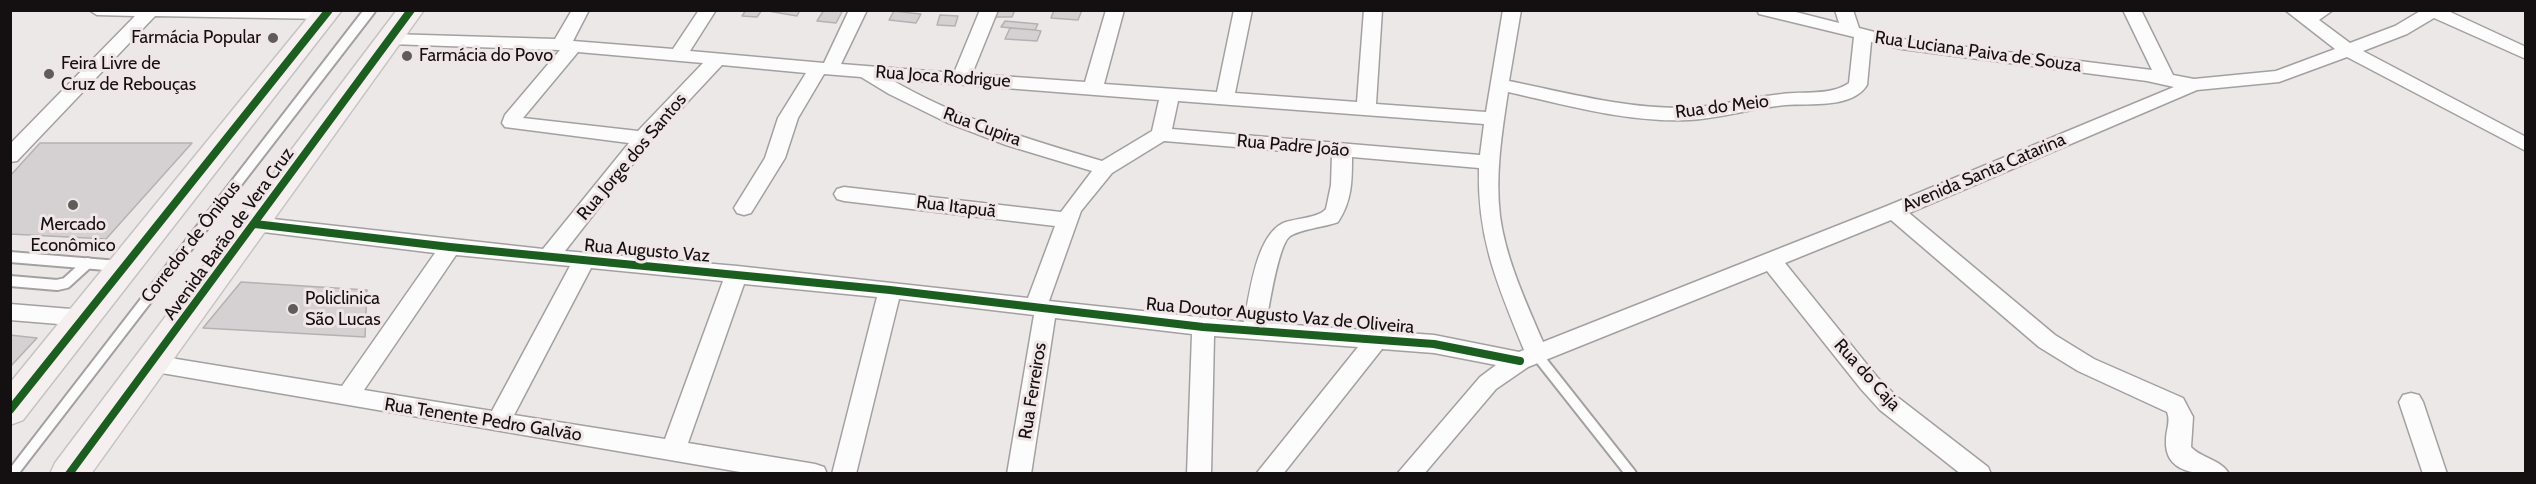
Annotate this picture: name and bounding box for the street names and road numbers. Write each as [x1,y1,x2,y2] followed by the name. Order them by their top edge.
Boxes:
[1873,27,2083,77] street label: Rua Luciana Paiva de Souza
[875,62,1011,92] street label: Rua Joca Rodrigue
[573,89,691,225] street label: Rua Jorge dos Santos
[1674,91,1770,123] street label: Rua do Meio
[940,103,1024,151] street label: Rua Cupira
[1899,129,2069,217] street label: Avenida Santa Catarina
[1236,130,1350,162] street label: Rua Padre João
[159,144,299,324] street label: Avenida Barão de Vera Cruz
[137,177,245,307] street label: Corredor de Ônibus
[915,191,997,223] street label: Rua Itapuã
[583,235,711,267] street label: Rua Augusto Vaz
[1145,294,1415,338] street label: Rua Doutor Augusto Vaz de Oliveira
[1829,335,1905,415] street label: Rua do Caja
[1015,341,1051,441] street label: Rua Ferreiros
[383,394,583,446] street label: Rua Tenente Pedro Galvão

